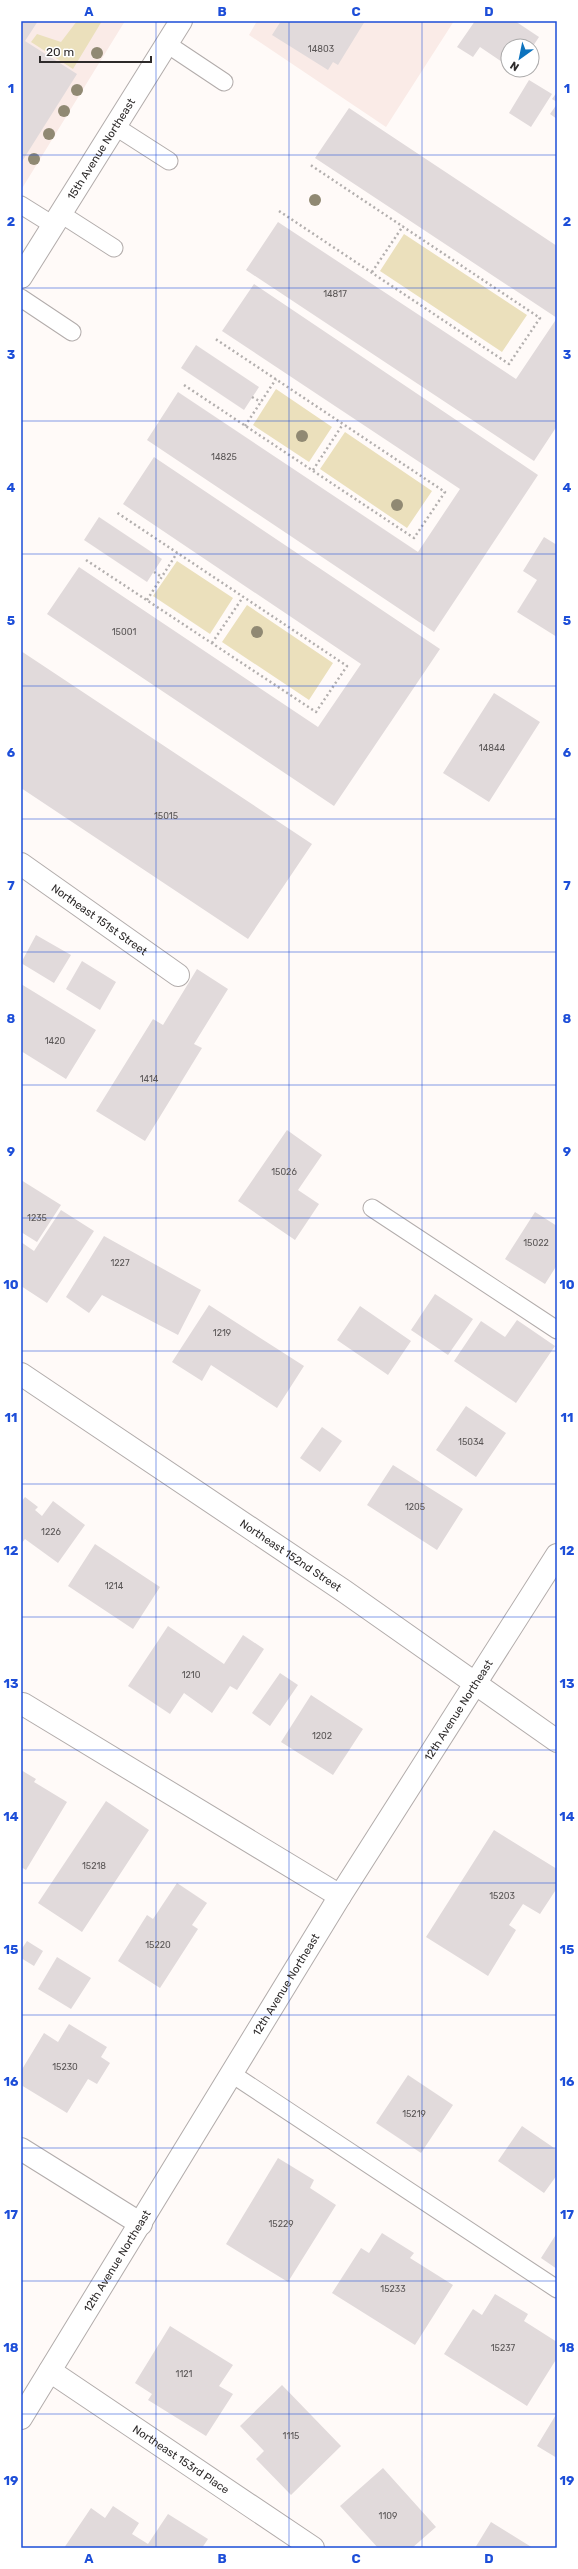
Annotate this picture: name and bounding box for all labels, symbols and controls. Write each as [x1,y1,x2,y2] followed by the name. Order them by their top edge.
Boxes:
[84,4,94,19] text: A
[217,4,227,19] text: B
[351,4,361,19] text: C
[484,4,494,19] text: D
[40,38,151,64] scale bar
[500,38,540,78] north arrow
[308,44,334,54] house number: 14803
[46,45,74,59] text: 20 m
[508,58,522,74] text: N
[8,81,14,96] text: 1
[564,81,570,96] text: 1
[65,95,138,202] street label: 15th Avenue Northeast
[7,214,15,229] text: 2
[563,214,571,229] text: 2
[323,289,347,299] house number: 14817
[7,347,16,362] text: 3
[563,347,572,362] text: 3
[211,452,237,462] house number: 14825
[7,480,16,495] text: 4
[563,480,572,495] text: 4
[7,613,15,628] text: 5
[563,613,571,628] text: 5
[112,627,136,637] house number: 15001
[479,743,506,753] house number: 14844
[7,745,16,760] text: 6
[563,745,572,760] text: 6
[154,811,178,821] house number: 15015
[7,878,15,893] text: 7
[563,878,571,893] text: 7
[49,882,150,959] street label: Northeast 151st Street
[7,1011,16,1026] text: 8
[563,1011,572,1026] text: 8
[45,1036,65,1046] house number: 1420
[140,1074,159,1084] house number: 1414
[7,1144,15,1159] text: 9
[563,1144,571,1159] text: 9
[271,1167,297,1177] house number: 15026
[27,1213,47,1223] house number: 1235
[523,1238,549,1248] house number: 15022
[110,1258,130,1268] house number: 1227
[3,1277,19,1292] text: 10
[559,1277,575,1292] text: 10
[213,1328,231,1338] house number: 1219
[5,1410,17,1425] text: 11
[561,1410,573,1425] text: 11
[458,1437,484,1447] house number: 15034
[405,1502,425,1512] house number: 1205
[237,1517,344,1595] street label: Northeast 152nd Street
[41,1527,61,1537] house number: 1226
[4,1543,18,1558] text: 12
[560,1543,574,1558] text: 12
[105,1581,124,1591] house number: 1214
[422,1657,496,1763] street label: 12th Avenue Northeast
[182,1670,201,1680] house number: 1210
[3,1676,19,1691] text: 13
[559,1676,575,1691] text: 13
[312,1731,332,1741] house number: 1202
[3,1809,19,1824] text: 14
[559,1809,575,1824] text: 14
[82,1861,106,1871] house number: 15218
[489,1891,515,1901] house number: 15203
[250,1931,323,2038] street label: 12th Avenue Northeast
[145,1940,171,1950] house number: 15220
[4,1942,18,1957] text: 15
[560,1942,574,1957] text: 15
[52,2062,78,2072] house number: 15230
[4,2074,19,2089] text: 16
[560,2074,575,2089] text: 16
[402,2109,426,2119] house number: 15219
[4,2207,19,2222] text: 17
[81,2207,154,2315] street label: 12th Avenue Northeast
[560,2207,575,2222] text: 17
[268,2219,294,2229] house number: 15229
[380,2284,406,2294] house number: 15233
[3,2340,19,2355] text: 18
[559,2340,575,2355] text: 18
[491,2343,516,2353] house number: 15237
[176,2369,193,2379] house number: 1121
[130,2423,231,2497] street label: Northeast 153rd Place
[283,2431,299,2441] house number: 1115
[4,2473,18,2488] text: 19
[560,2473,574,2488] text: 19
[379,2511,397,2521] house number: 1109
[84,2551,94,2566] text: A
[217,2551,227,2566] text: B
[351,2551,361,2566] text: C
[484,2551,494,2566] text: D

